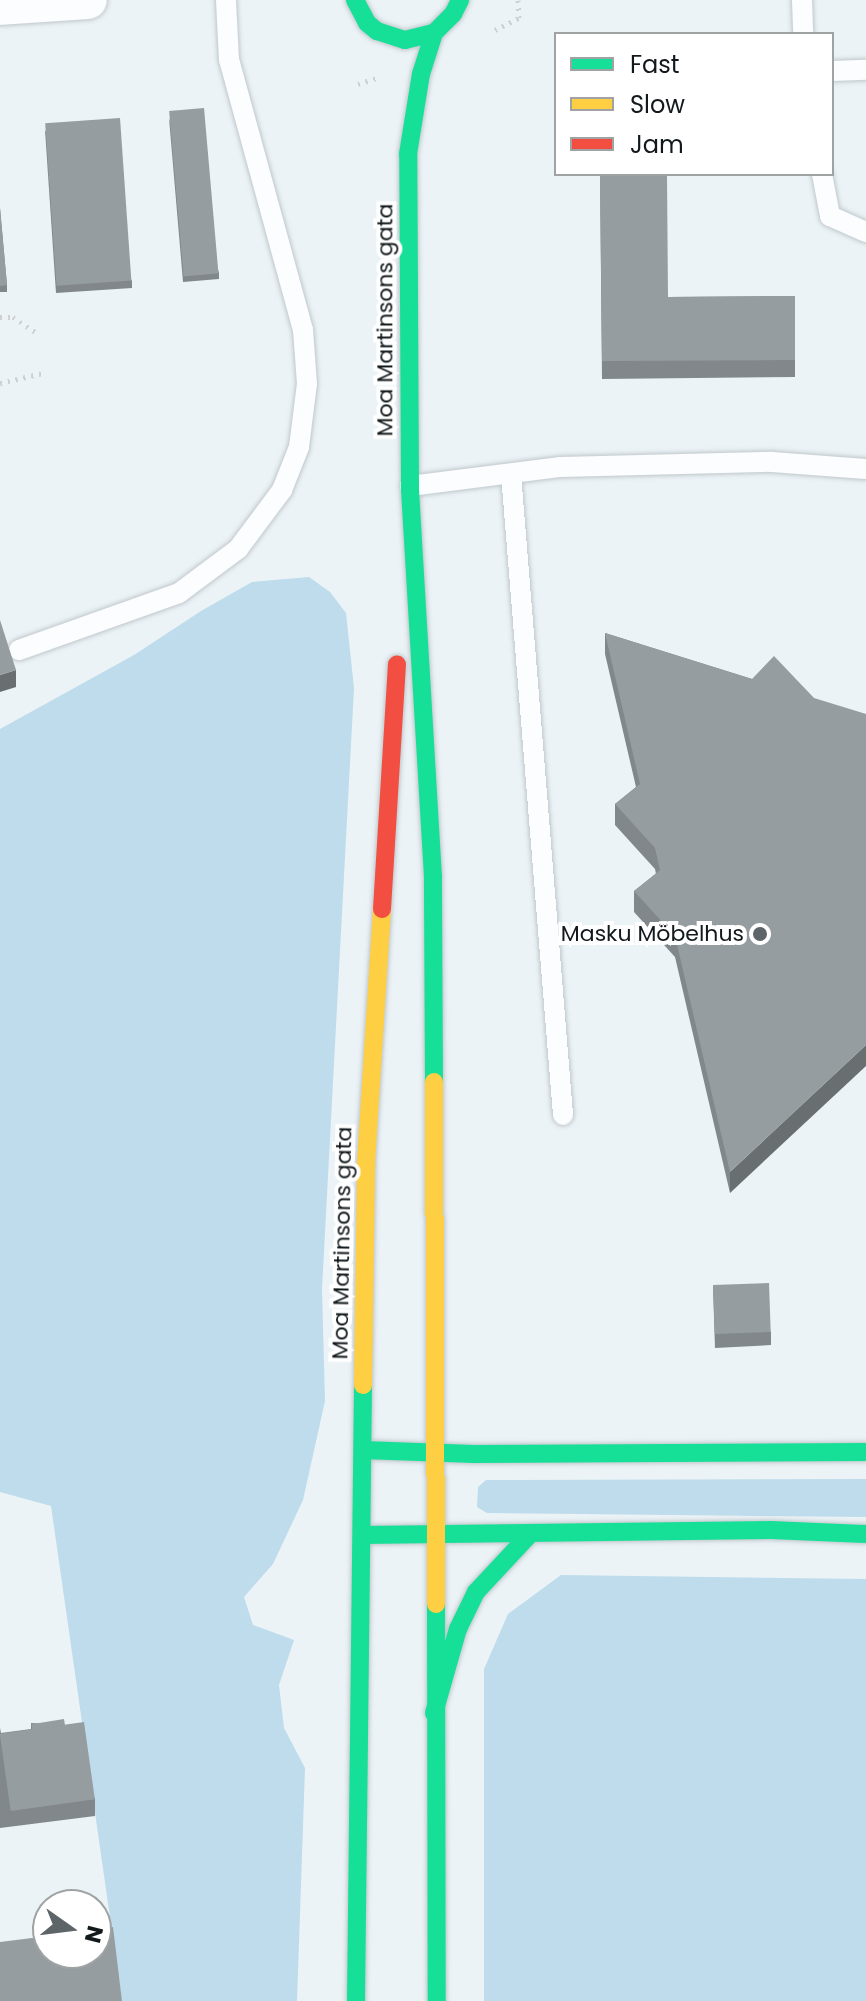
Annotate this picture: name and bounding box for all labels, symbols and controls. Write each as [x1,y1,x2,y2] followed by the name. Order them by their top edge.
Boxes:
[554,32,834,176] legend
[630,48,680,81] text: Fast
[630,88,685,121] text: Slow
[630,128,684,161] text: Jam
[372,204,398,436] street label: Moa Martinsons gata
[561,921,744,947] place label: Masku Möbelhus
[751,925,769,943] marker: Masku Möbelhus
[327,1126,357,1360] street label: Moa Martinsons gata
[32,1889,112,1969] north arrow
[77,1923,111,1946] text: N

